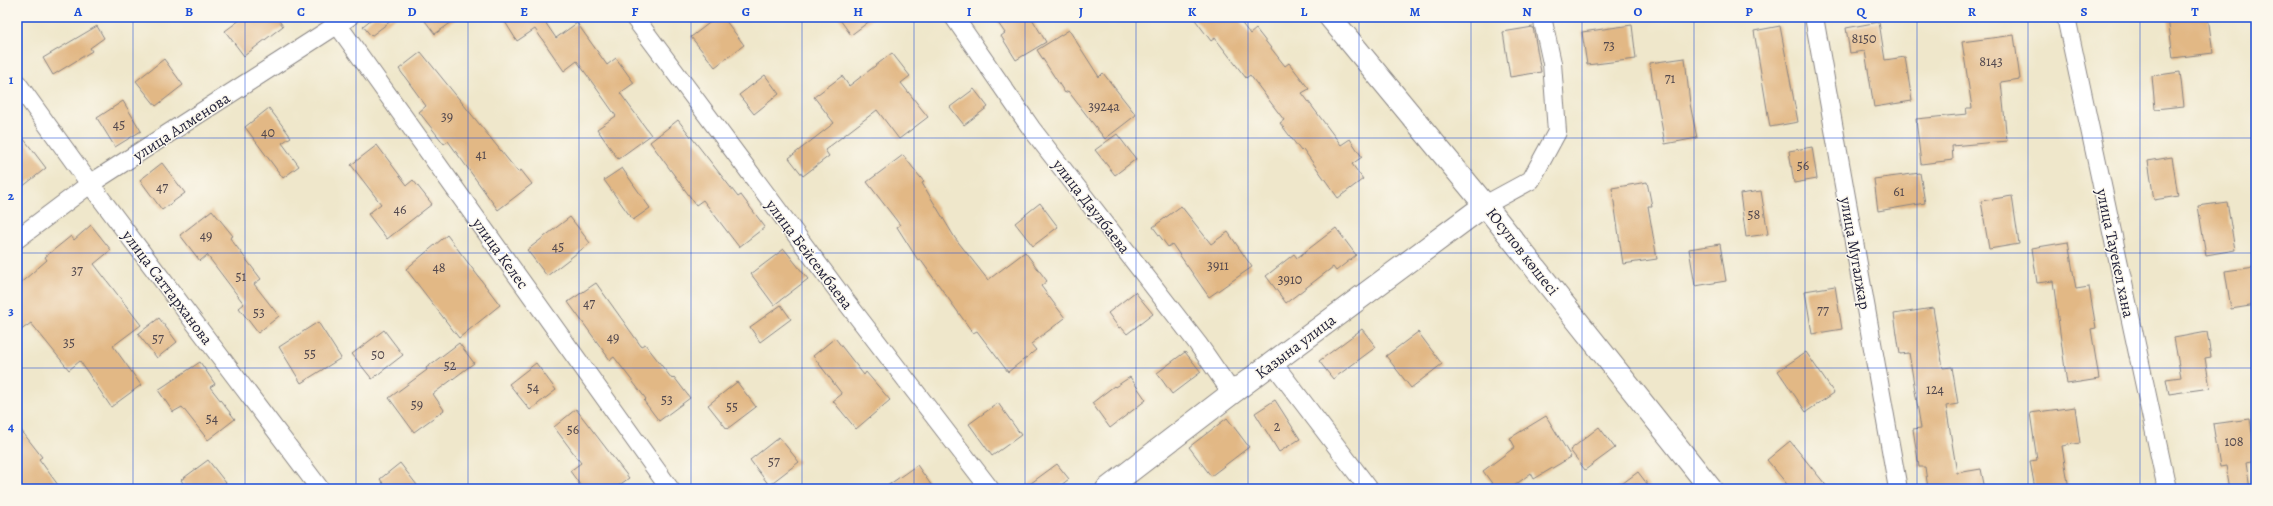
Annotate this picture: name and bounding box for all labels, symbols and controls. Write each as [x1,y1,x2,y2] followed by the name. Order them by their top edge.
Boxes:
[73,3,83,20] text: A
[185,3,193,20] text: B
[297,3,305,20] text: C
[407,3,417,20] text: D
[520,3,528,20] text: E
[632,3,639,20] text: F
[742,3,750,20] text: G
[853,3,863,20] text: H
[967,3,972,20] text: I
[1079,3,1083,20] text: J
[1188,3,1197,20] text: K
[1301,3,1308,20] text: L
[1410,3,1421,20] text: M
[1522,3,1532,20] text: N
[1634,3,1643,20] text: O
[1745,3,1753,20] text: P
[1857,3,1868,20] text: Q
[1968,3,1977,20] text: R
[2080,3,2088,20] text: S
[2191,3,2199,20] text: T
[1851,29,1877,48] house number: 8150
[1603,36,1615,55] house number: 73
[1979,52,2003,71] house number: 8143
[1665,69,1676,88] house number: 71
[9,71,14,88] text: 1
[128,87,235,167] street label: улица Алменова
[1088,97,1120,116] house number: 3924а
[441,107,453,126] house number: 39
[113,115,125,134] house number: 45
[261,123,275,142] house number: 40
[475,145,487,164] house number: 41
[1047,154,1136,259] street label: улица Даулбаева
[1797,156,1809,175] house number: 56
[156,178,168,197] house number: 47
[1893,182,1905,201] house number: 61
[2090,186,2140,320] street label: улица Тауекел хана
[8,187,15,204] text: 2
[760,194,858,315] street label: улица Бейсембаева
[1834,194,1876,311] street label: улица Мугалжар
[394,200,406,219] house number: 46
[1481,203,1564,300] street label: Юсупов көшесі
[1748,205,1761,224] house number: 58
[466,213,534,294] street label: улица Келес
[116,225,218,350] street label: улица Саттарханова
[200,226,212,245] house number: 49
[552,237,564,256] house number: 45
[1207,256,1229,275] house number: 3911
[432,258,446,277] house number: 48
[71,261,83,280] house number: 37
[236,267,247,286] house number: 51
[1278,270,1302,289] house number: 3910
[583,294,595,313] house number: 47
[1817,301,1829,320] house number: 77
[8,302,14,319] text: 3
[253,303,265,322] house number: 53
[1251,309,1341,384] street label: Казына улица
[607,328,619,347] house number: 49
[152,329,164,348] house number: 57
[63,333,75,352] house number: 35
[304,344,316,363] house number: 55
[371,345,385,364] house number: 50
[444,356,457,375] house number: 52
[527,378,539,397] house number: 54
[1926,380,1944,399] house number: 124
[661,390,673,409] house number: 53
[411,395,423,414] house number: 59
[726,397,738,416] house number: 55
[206,409,218,428] house number: 54
[1274,417,1281,436] house number: 2
[8,418,14,435] text: 4
[567,420,579,439] house number: 56
[2224,432,2244,451] house number: 108
[768,452,780,471] house number: 57

